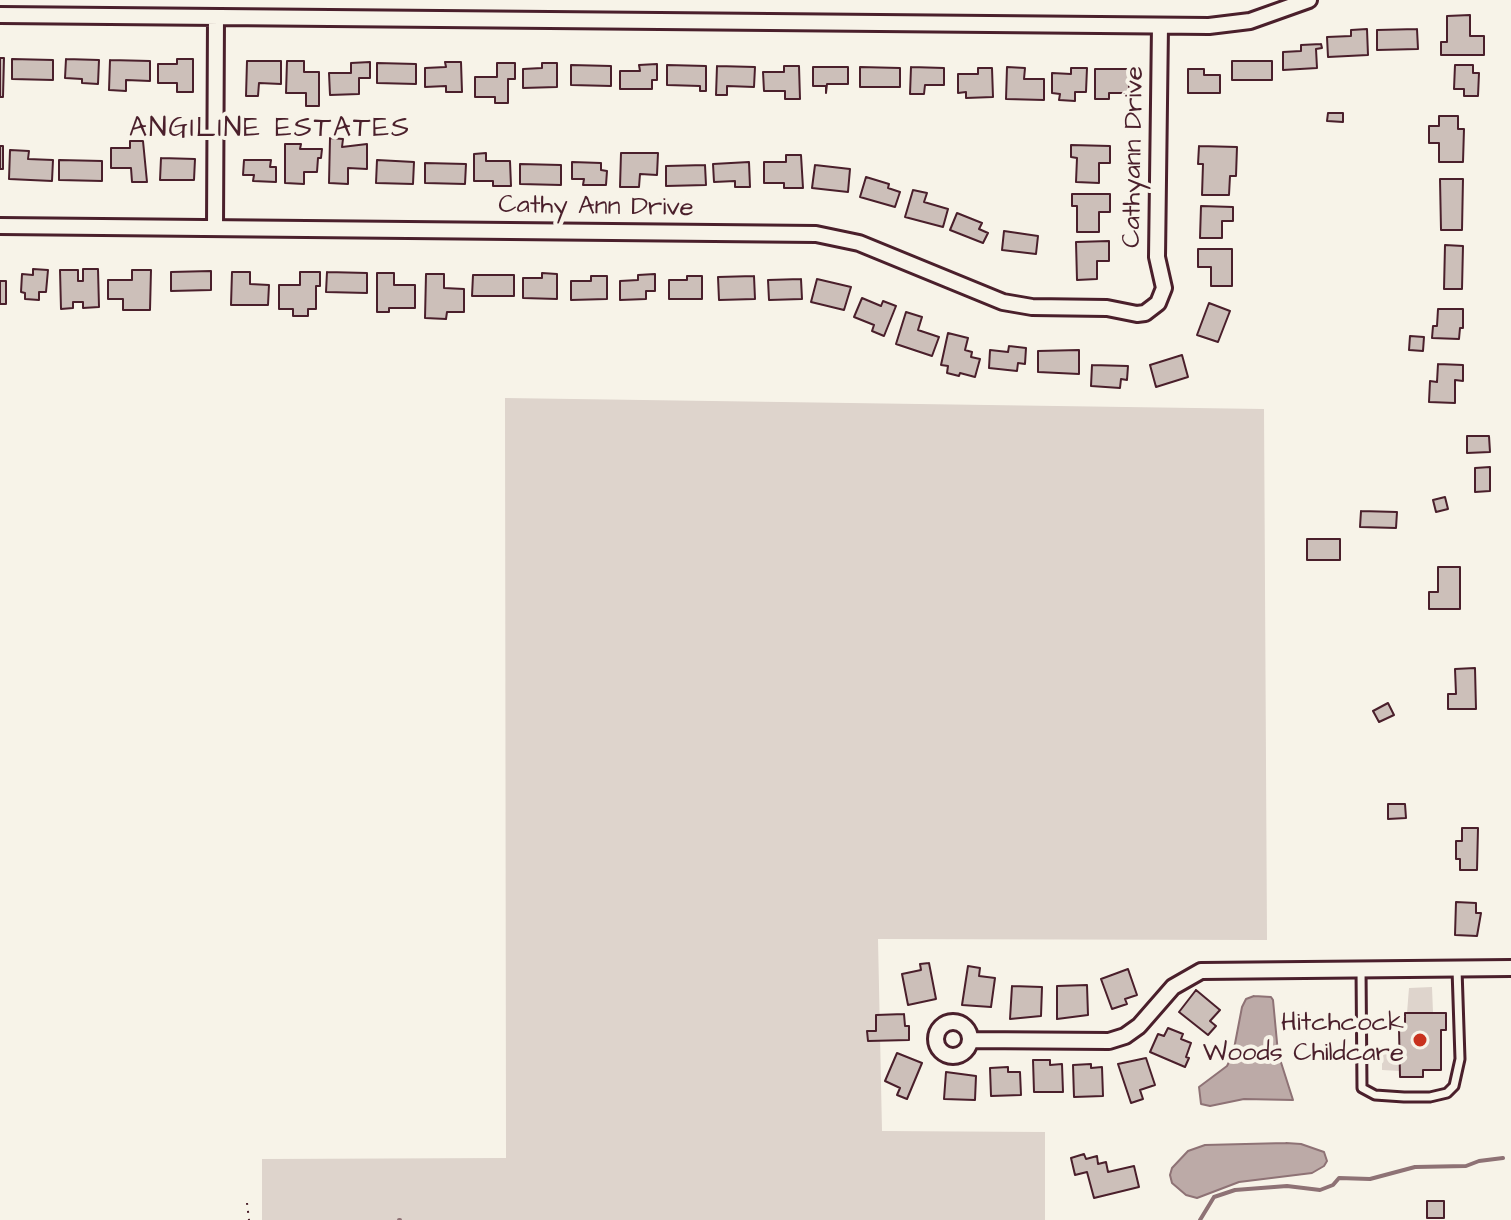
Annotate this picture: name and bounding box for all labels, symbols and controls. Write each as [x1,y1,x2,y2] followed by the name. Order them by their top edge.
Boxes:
[1118,66,1152,248] street label: Cathyann Drive
[129,113,411,147] district label: ANGILINE ESTATES
[498,191,694,225] street label: Cathy Ann Drive
[1203,1009,1404,1070] place label: Hitchcock Woods Childcare
[1411,1031,1429,1049] marker: Hitchcock Woods Childcare

